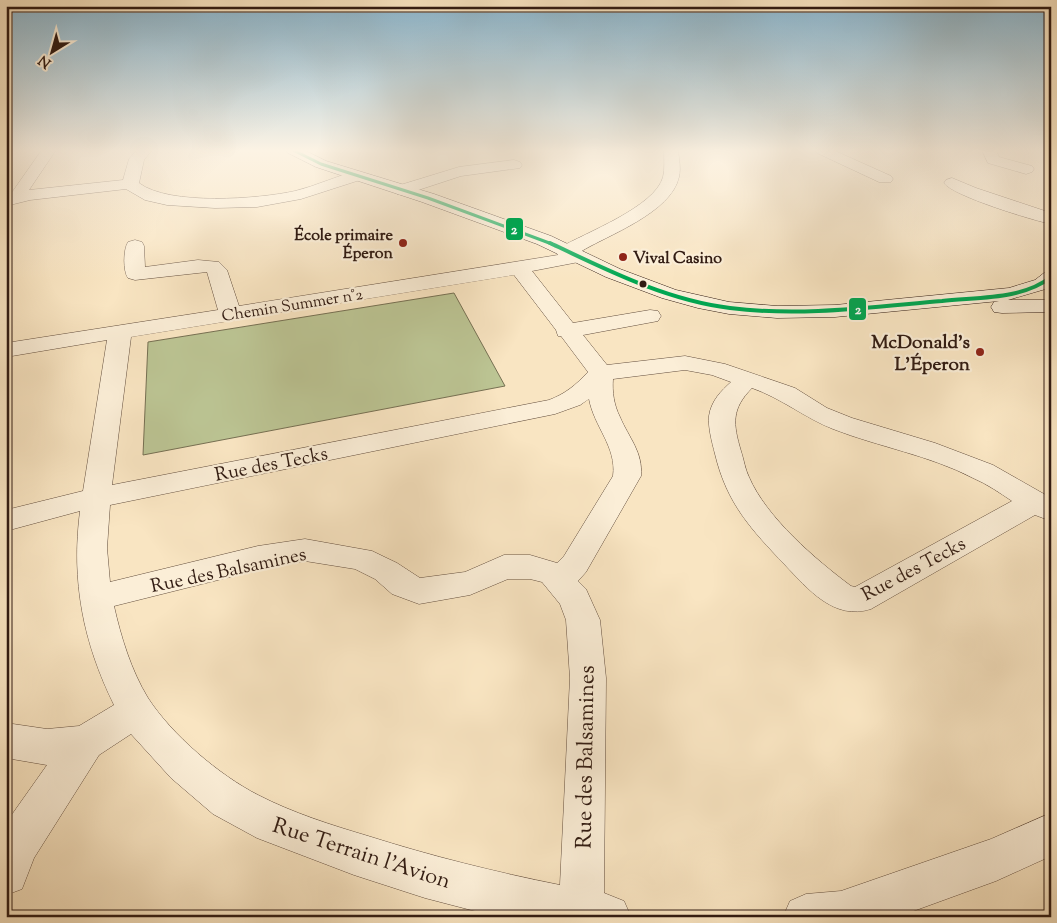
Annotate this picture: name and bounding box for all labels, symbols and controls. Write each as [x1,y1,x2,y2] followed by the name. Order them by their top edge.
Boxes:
[28,28,78,78] north arrow
[35,49,56,72] text: N
[505,217,524,241] line badge: 2
[511,221,518,241] text: 2
[294,224,394,266] place label: École primaire Éperon
[397,237,409,249] marker: École primaire Éperon
[633,248,722,271] place label: Vival Casino
[617,251,629,263] marker: Vival Casino
[638,279,648,289] unlabelled marker
[220,284,365,329] street label: Chemin Summer n°2
[848,297,867,321] line badge: 2
[855,301,862,321] text: 2
[871,330,971,379] place label: McDonald's L'Éperon
[974,346,986,358] marker: McDonald's L'Éperon
[213,441,330,490] street label: Rue des Tecks
[857,531,971,609] street label: Rue des Tecks
[148,542,309,601] street label: Rue des Balsamines
[569,665,605,849] street label: Rue des Balsamines
[268,811,454,899] street label: Rue Terrain l'Avion

